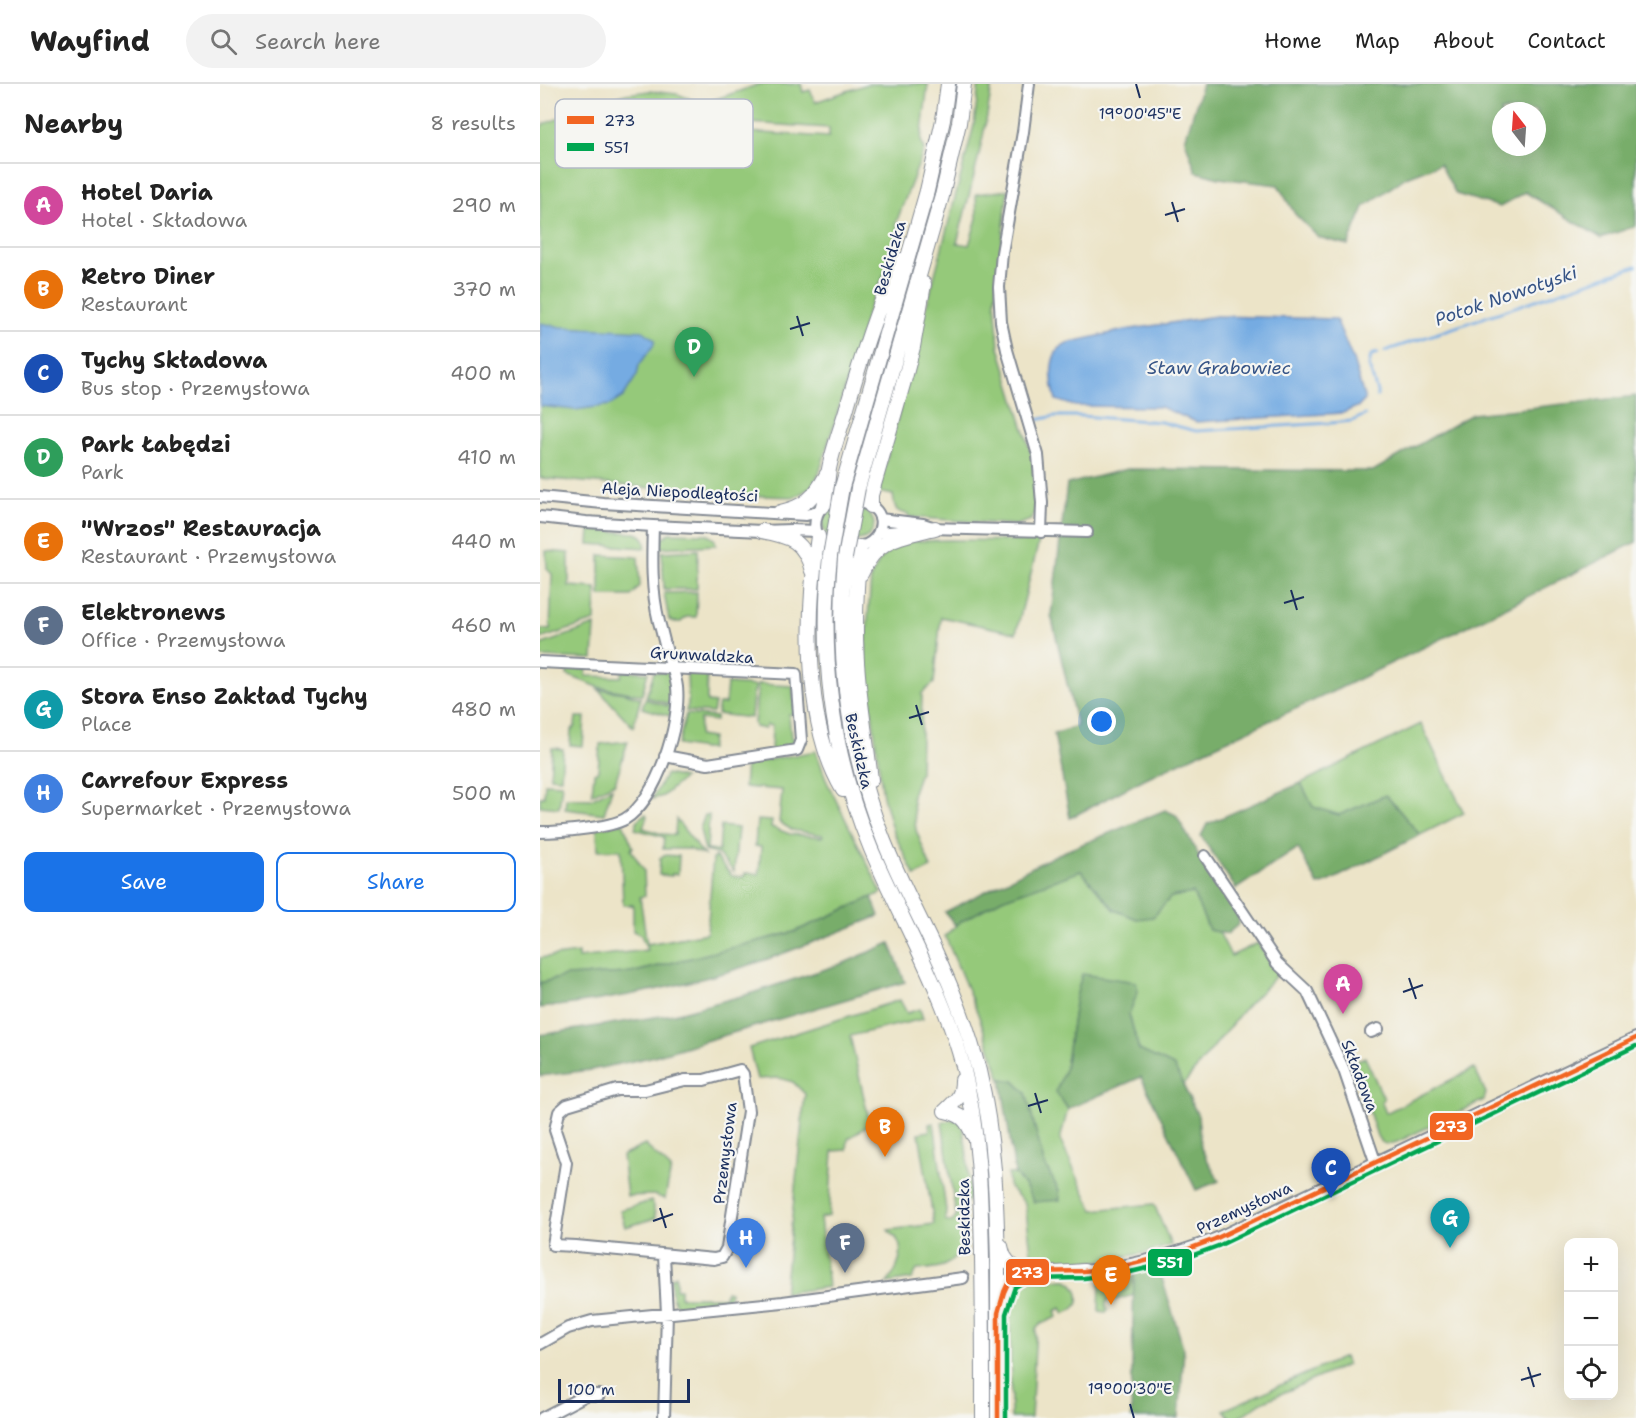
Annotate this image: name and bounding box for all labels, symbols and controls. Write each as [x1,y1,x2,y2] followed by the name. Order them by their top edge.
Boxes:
[186,14,606,68] search box
[30,22,150,60] text: Wayfind
[207,25,240,58] icon: search
[255,27,381,56] text: Search here
[1264,27,1322,55] text: Home
[1355,27,1400,55] text: Map
[1433,27,1494,55] text: About
[1527,27,1606,55] text: Contact
[555,99,753,168] legend
[1492,102,1546,156] north arrow
[1099,104,1181,124] text: 19°00'45"E
[24,106,123,141] text: Nearby
[430,110,516,136] text: 8 results
[604,110,635,131] text: 273
[604,137,629,158] text: 551
[81,178,213,207] text: Hotel Daria
[36,192,51,218] text: A
[451,192,516,218] text: 290 m
[81,207,247,233] text: Hotel · Składowa
[869,218,911,298] street label: Beskidzka
[1432,260,1581,332] water label: Potok Nowotyski
[81,262,215,291] text: Retro Diner
[37,276,50,302] text: B
[452,276,516,302] text: 370 m
[81,291,188,317] text: Restaurant
[674,328,714,377] pin: D
[81,346,267,375] text: Tychy Składowa
[1147,356,1291,380] water label: Staw Grabowiec
[37,360,50,386] text: C
[450,360,516,386] text: 400 m
[81,375,310,401] text: Bus stop · Przemysłowa
[81,430,231,459] text: Park Łabędzi
[36,444,51,470] text: D
[457,444,516,470] text: 410 m
[81,459,124,485] text: Park
[601,477,759,507] street label: Aleja Niepodległości
[81,514,321,543] text: "Wrzos" Restauracja
[37,528,50,554] text: E
[451,528,516,554] text: 440 m
[81,543,336,569] text: Restaurant · Przemysłowa
[81,598,226,627] text: Elektronews
[38,612,49,638] text: F
[451,612,516,638] text: 460 m
[81,627,285,653] text: Office · Przemysłowa
[650,642,754,668] street label: Grunwaldzka
[81,682,368,711] text: Stora Enso Zakład Tychy
[35,696,52,722] text: G
[451,696,516,722] text: 480 m
[1087,707,1116,736] your location
[81,711,132,737] text: Place
[840,711,878,791] street label: Beskidzka
[81,766,288,795] text: Carrefour Express
[36,780,51,806] text: H
[452,780,516,806] text: 500 m
[81,795,351,821] text: Supermarket · Przemysłowa
[24,852,264,912] button: Save
[276,852,516,912] button: Share
[1324,964,1362,1014] pin: A
[1337,1037,1383,1115] street label: Składowa
[708,1101,742,1205] street label: Przemysłowa
[866,1108,904,1157] pin: B
[1429,1112,1474,1141] line badge: 273
[1435,1116,1467,1137] text: 273
[1312,1148,1350,1198] pin: C
[1193,1177,1295,1239] street label: Przemysłowa
[953,1178,975,1256] street label: Beskidzka
[1430,1198,1470,1248] pin: G
[726,1218,766,1268] pin: H
[826,1224,864,1273] pin: F
[1564,1238,1618,1400] map controls
[1564,1238,1618,1292] button: +
[1147,1248,1193,1277] line badge: 551
[1157,1252,1183,1273] text: 551
[1092,1256,1130,1305] pin: E
[1005,1258,1050,1286] line badge: 273
[1011,1262,1043,1283] text: 273
[1564,1292,1618,1346] button: −
[1564,1346,1618,1400] button: locate
[558,1376,690,1404] scale bar
[567,1379,615,1400] text: 100 m
[1088,1379,1172,1399] text: 19°00'30"E

